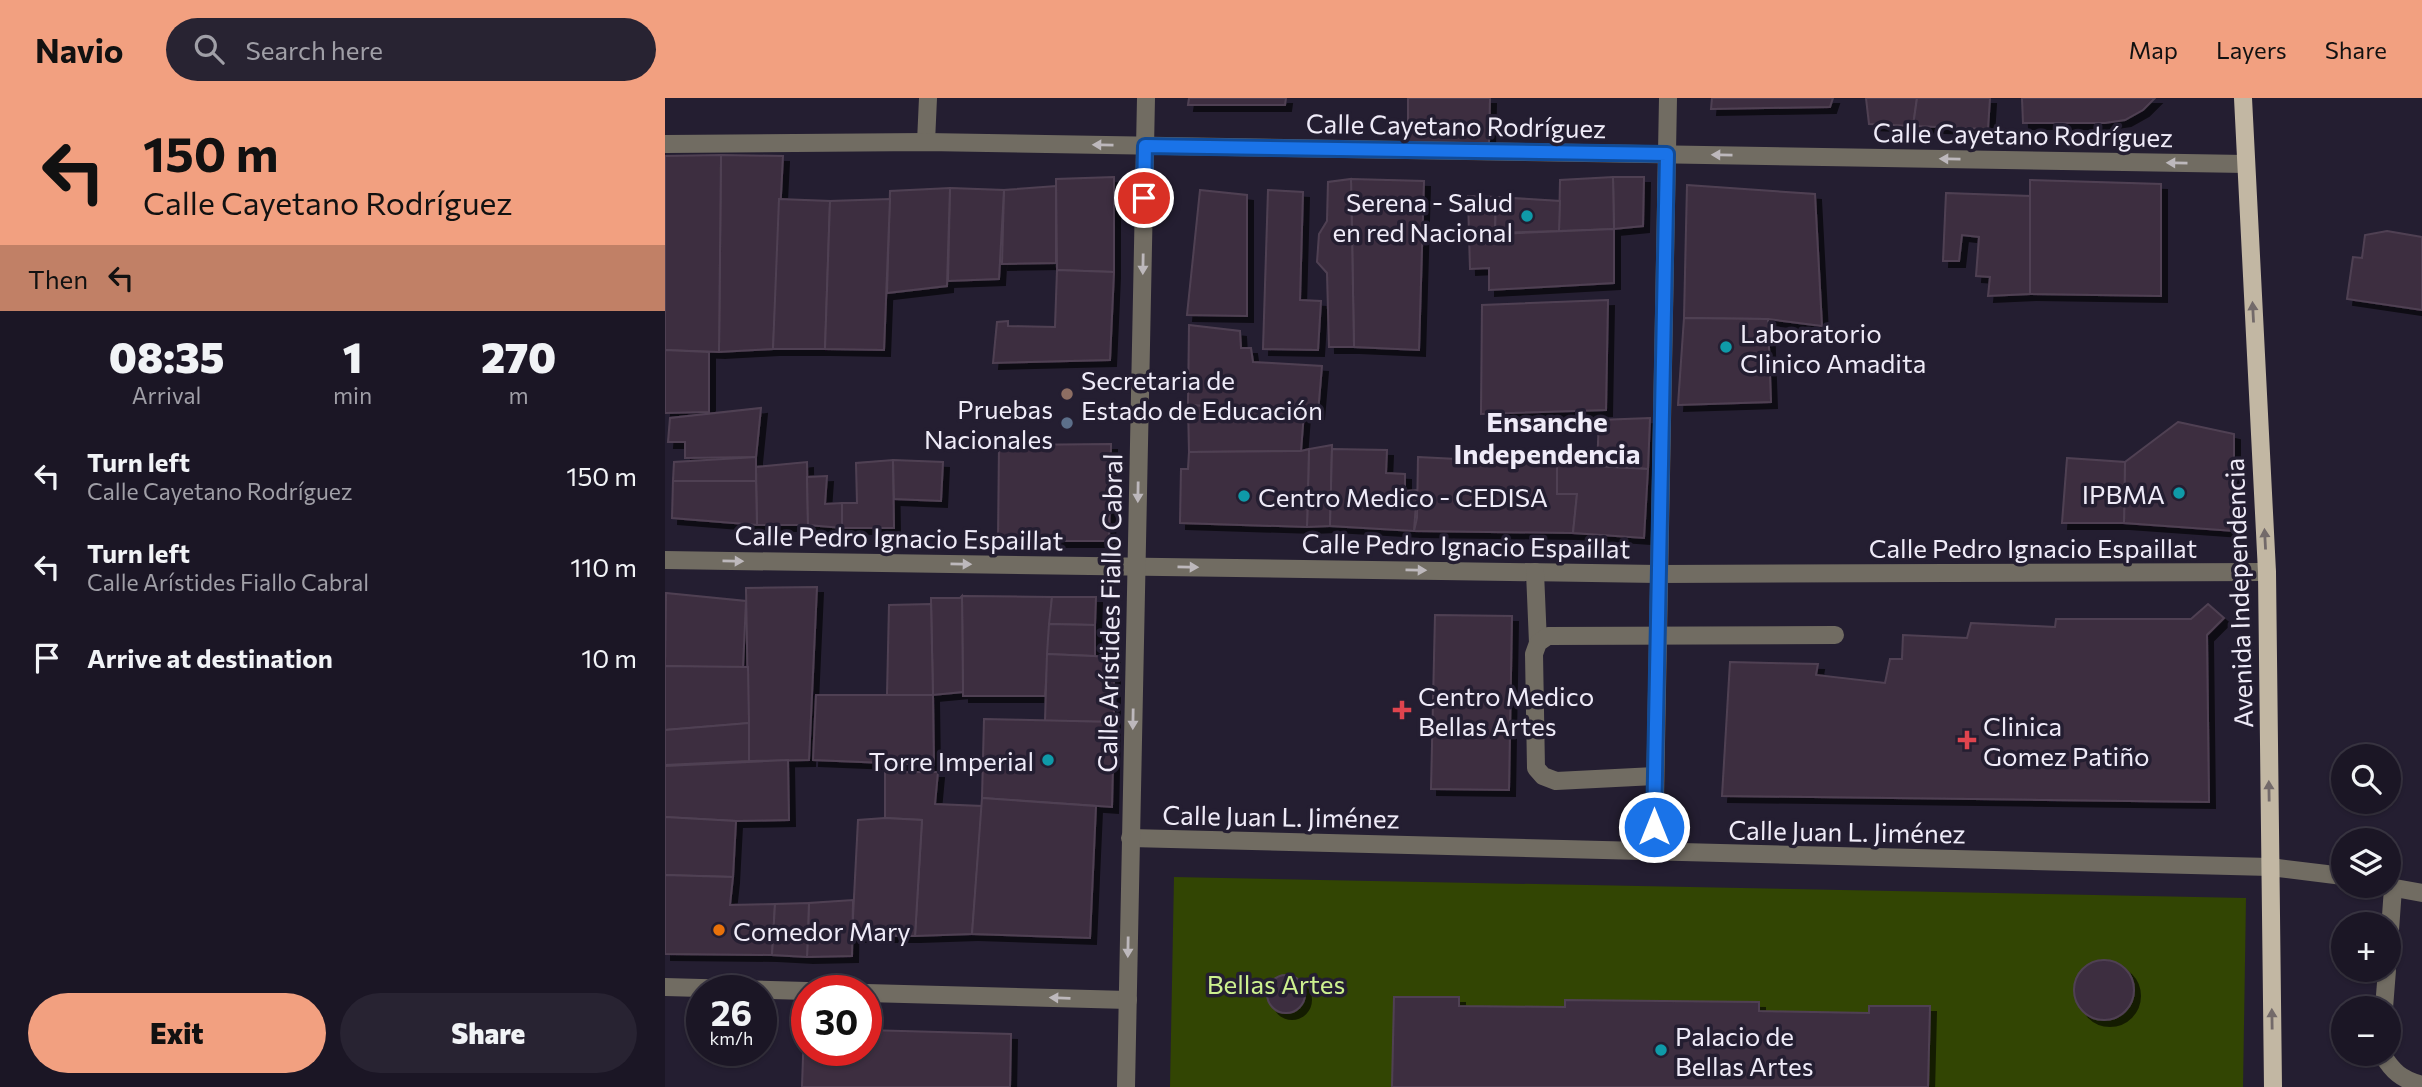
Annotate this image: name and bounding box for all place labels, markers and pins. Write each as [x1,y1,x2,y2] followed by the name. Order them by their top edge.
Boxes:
[1114,168,1174,228] pin
[1332,186,1513,247] place label: Serena - Salud en red Nacional
[1519,208,1535,224] marker: Serena - Salud en red Nacional
[1740,317,1926,378] place label: Laboratorio Clinico Amadita
[1718,339,1734,355] marker: Laboratorio Clinico Amadita
[1081,364,1323,425] place label: Secretaria de Estado de Educación
[1059,386,1075,402] marker: Secretaria de Estado de Educación
[924,393,1053,454] place label: Pruebas Nacionales
[1059,415,1075,431] marker: Pruebas Nacionales
[2082,478,2165,509] place label: IPBMA
[1258,481,1548,512] place label: Centro Medico - CEDISA
[2171,485,2187,501] marker: IPBMA
[1236,488,1252,504] marker: Centro Medico - CEDISA
[1418,680,1594,741] place label: Centro Medico Bellas Artes
[1392,700,1412,720] marker: Centro Medico Bellas Artes
[1983,710,2150,771] place label: Clinica Gomez Patiño
[1957,730,1977,750] marker: Clinica Gomez Patiño
[868,745,1034,776] place label: Torre Imperial
[1040,752,1056,768] marker: Torre Imperial
[733,915,911,946] place label: Comedor Mary
[711,922,727,938] marker: Comedor Mary
[1675,1020,1813,1081] place label: Palacio de Bellas Artes
[1653,1042,1669,1058] marker: Palacio de Bellas Artes

